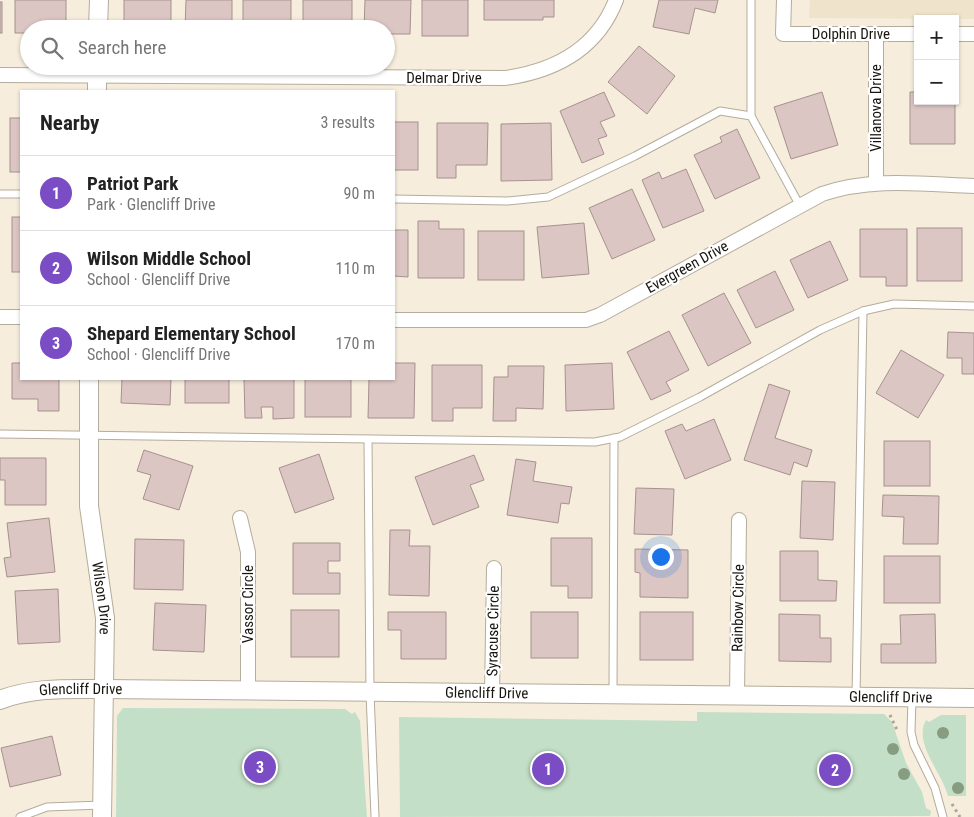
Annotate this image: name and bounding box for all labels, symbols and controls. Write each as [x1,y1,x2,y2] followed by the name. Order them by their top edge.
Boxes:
[914,15,959,105] map controls
[914,15,959,60] button: +
[20,20,395,75] search box
[812,25,890,43] street label: Dolphin Drive
[38,34,66,62] icon: search
[78,36,166,59] text: Search here
[914,60,959,105] button: −
[867,64,885,152] street label: Villanova Drive
[406,69,482,87] street label: Delmar Drive
[40,111,99,135] text: Nearby
[320,113,375,132] text: 3 results
[87,172,178,195] text: Patriot Park
[52,184,60,203] text: 1
[343,184,375,203] text: 90 m
[87,195,216,214] text: Park · Glencliff Drive
[643,237,731,297] street label: Evergreen Drive
[87,247,251,270] text: Wilson Middle School
[52,259,60,278] text: 2
[336,259,375,278] text: 110 m
[87,270,230,289] text: School · Glencliff Drive
[87,322,296,345] text: Shepard Elementary School
[52,334,60,353] text: 3
[336,334,375,353] text: 170 m
[87,345,230,364] text: School · Glencliff Drive
[648,544,674,570] your location
[88,560,114,635] street label: Wilson Drive
[728,564,748,652] street label: Rainbow Circle
[239,565,257,643] street label: Vassor Circle
[483,585,503,677] street label: Syracuse Circle
[38,680,123,700] street label: Glencliff Drive
[445,684,528,702] street label: Glencliff Drive
[849,688,932,707] street label: Glencliff Drive
[244,748,276,786] pin: 3
[532,750,564,788] pin: 1
[819,751,851,789] pin: 2

